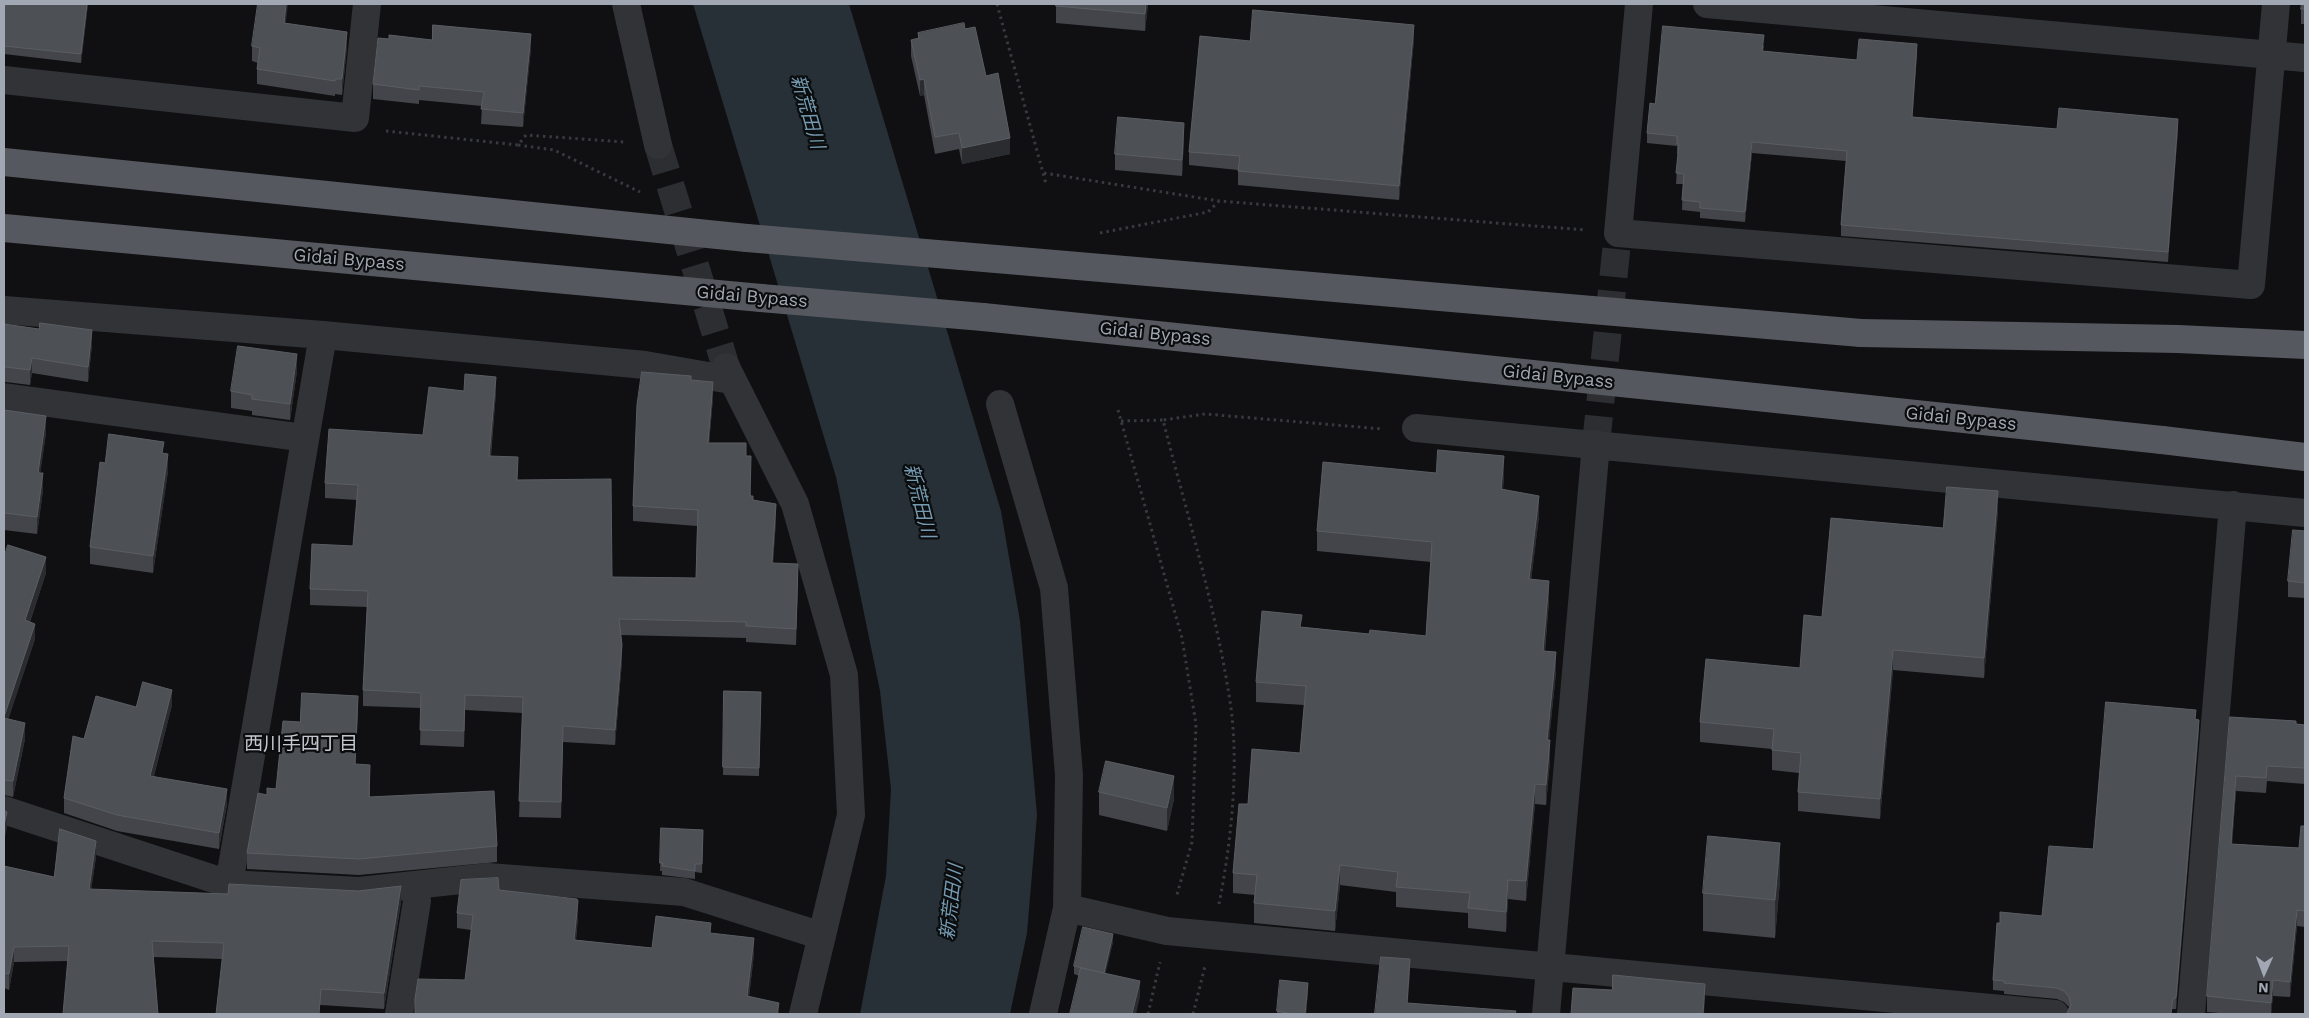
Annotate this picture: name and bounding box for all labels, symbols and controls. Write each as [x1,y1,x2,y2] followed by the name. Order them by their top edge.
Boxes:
[786,72,828,152] water label: 新荒田川
[292,244,406,276] street label: Gidai Bypass
[695,281,809,313] street label: Gidai Bypass
[1098,317,1212,351] street label: Gidai Bypass
[1501,360,1615,394] street label: Gidai Bypass
[1904,402,2018,436] street label: Gidai Bypass
[899,461,939,541] water label: 新荒田川
[244,733,358,755] district label: 西川手四丁目
[936,863,968,941] water label: 新荒田川
[2239,948,2289,998] north arrow
[2258,980,2269,996] text: N

